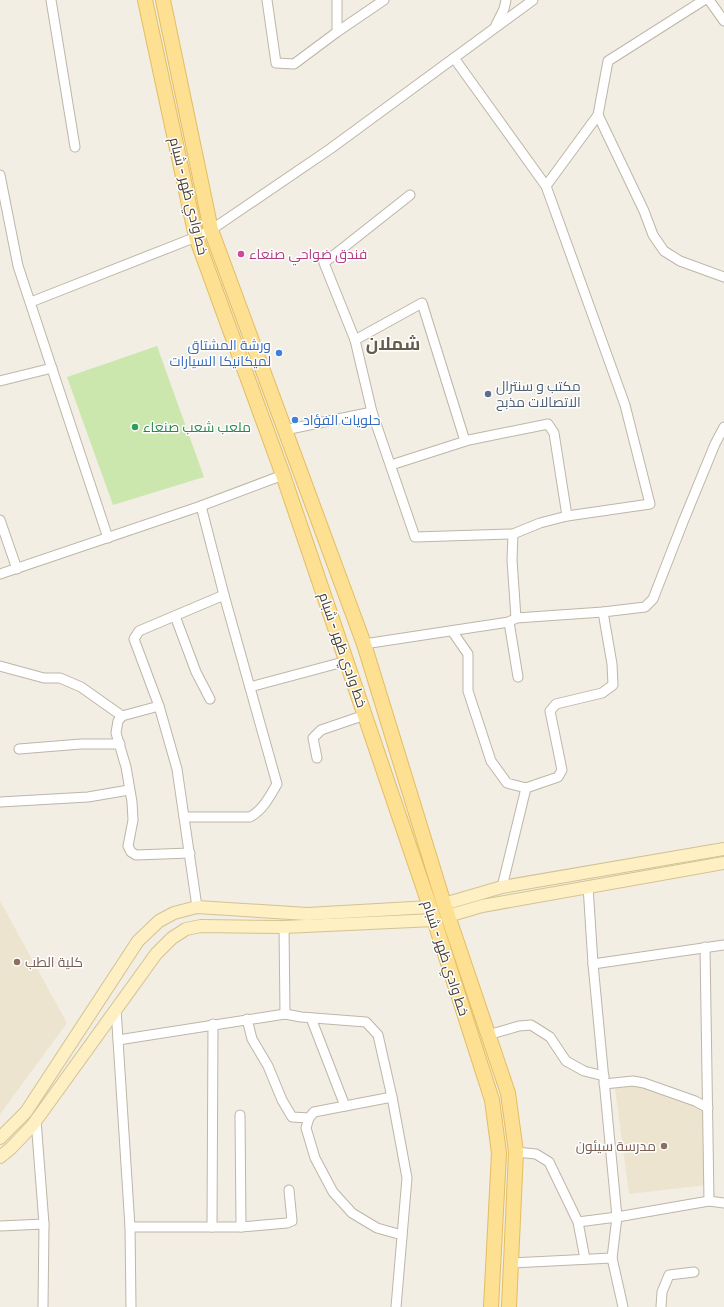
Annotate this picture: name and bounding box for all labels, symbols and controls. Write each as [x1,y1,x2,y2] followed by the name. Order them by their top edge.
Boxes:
[163,135,212,257] street label: خط وادي ظهر - شبام
[249,245,367,266] place label: فندق ضواحي صنعاء
[236,249,246,259] marker: فندق ضواحي صنعاء
[366,333,420,355] district label: شملان
[169,336,271,370] place label: ورشة المشتاق لميكانيكا السيارات
[274,348,284,358] marker: ورشة المشتاق لميكانيكا السيارات
[496,377,581,411] place label: مكتب و سنترال الاتصالات مذبح
[483,389,493,399] marker: مكتب و سنترال الاتصالات مذبح
[303,411,380,429] place label: حلويات الفؤاد
[290,415,300,425] marker: حلويات الفؤاد
[143,418,251,436] place label: ملعب شعب صنعاء
[130,422,140,432] marker: ملعب شعب صنعاء
[312,590,371,711] street label: خط وادي ظهر - شبام
[416,898,473,1019] street label: خط وادي ظهر - شبام
[25,953,83,971] place label: كلية الطب
[12,957,22,967] marker: كلية الطب
[576,1137,656,1155] place label: مدرسة سيئون
[659,1141,669,1151] marker: مدرسة سيئون

